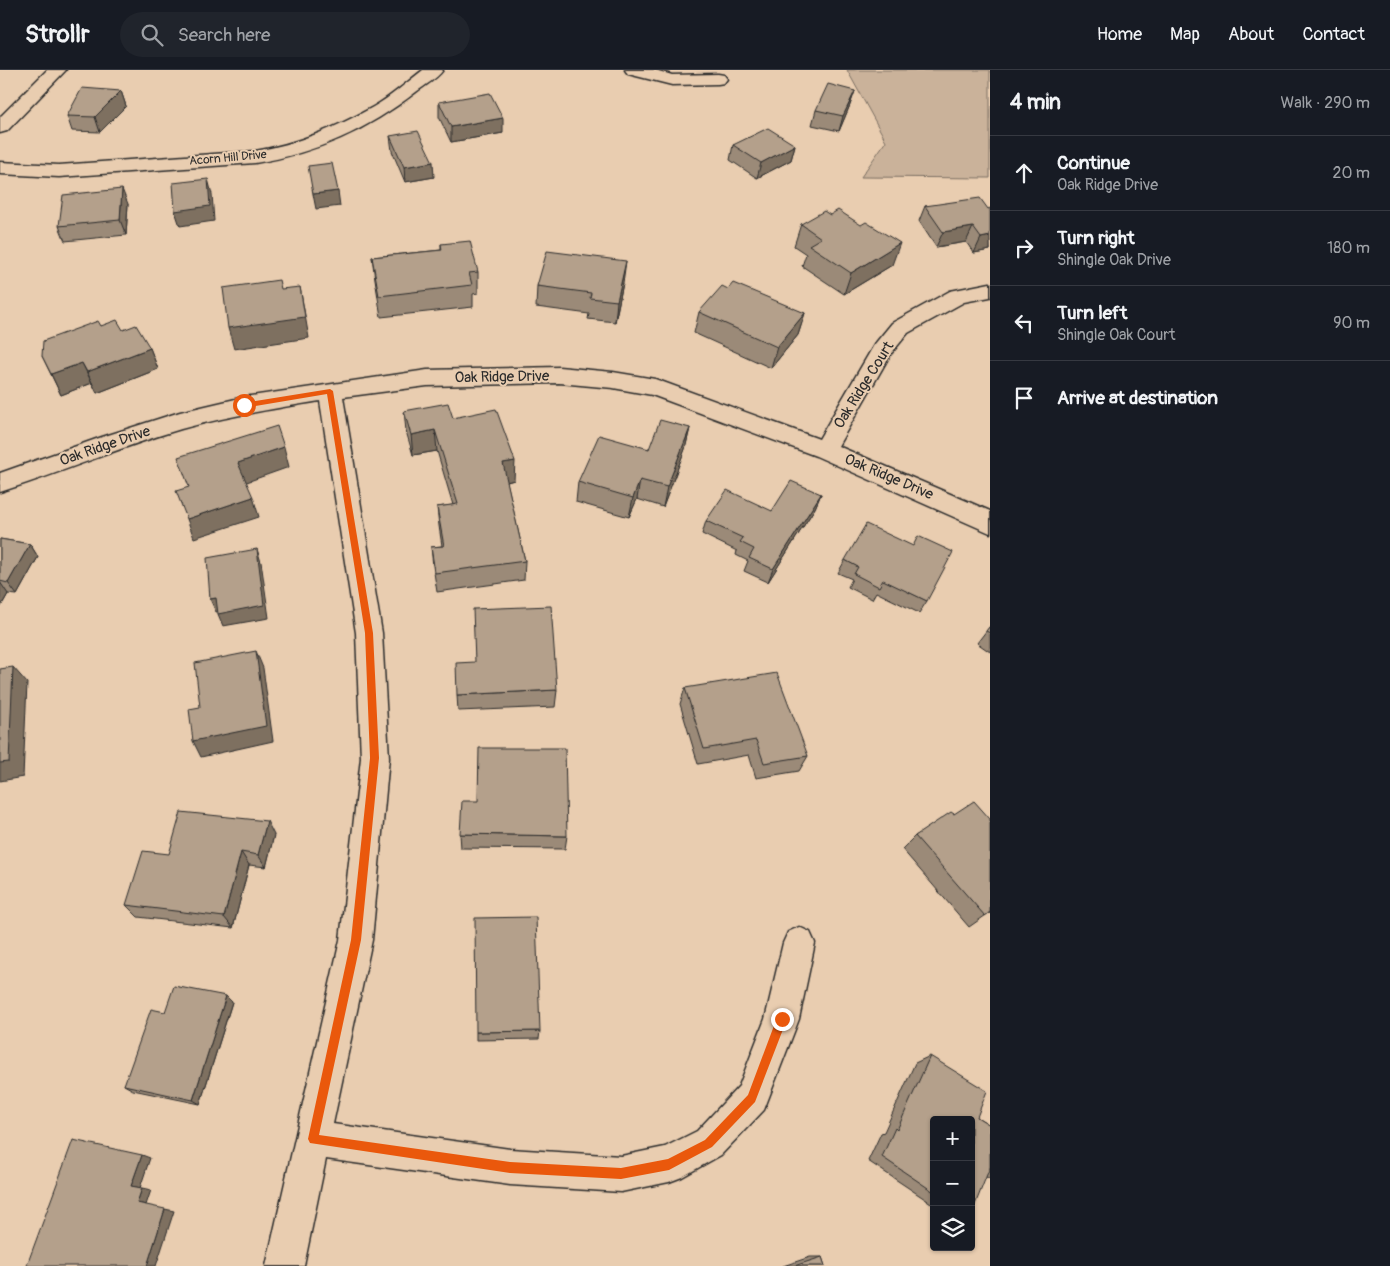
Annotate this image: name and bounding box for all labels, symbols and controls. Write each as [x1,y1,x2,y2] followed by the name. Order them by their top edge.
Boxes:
[120,12,470,57] search box
[25,20,90,49] text: Strollr
[138,21,166,49] icon: search
[178,23,270,47] text: Search here
[1097,23,1142,46] text: Home
[1170,23,1200,46] text: Map
[1228,23,1274,46] text: About
[1302,23,1365,46] text: Contact
[1010,89,1061,116] text: 4 min
[1281,93,1370,113] text: Walk · 290 m
[189,147,267,169] street label: Acorn Hill Drive
[1057,151,1130,175] text: Continue
[1010,159,1038,187] icon: ahead
[1332,163,1370,183] text: 20 m
[1057,175,1158,195] text: Oak Ridge Drive
[1057,226,1135,250] text: Turn right
[1010,234,1038,262] icon: right
[1327,238,1370,258] text: 180 m
[1057,250,1171,270] text: Shingle Oak Drive
[1057,301,1127,325] text: Turn left
[1010,309,1038,337] icon: left
[1333,313,1370,333] text: 90 m
[1057,325,1175,345] text: Shingle Oak Court
[830,337,899,432] street label: Oak Ridge Court
[454,367,550,387] street label: Oak Ridge Drive
[1010,384,1038,412] icon: arrive
[1057,386,1218,410] text: Arrive at destination
[233,394,256,417] route start
[57,421,153,470] street label: Oak Ridge Drive
[842,450,937,505] street label: Oak Ridge Drive
[771,1008,794,1031] route end
[930,1116,975,1251] map controls
[930,1116,975,1161] button: +
[930,1161,975,1206] button: −
[930,1206,975,1251] button: layers

